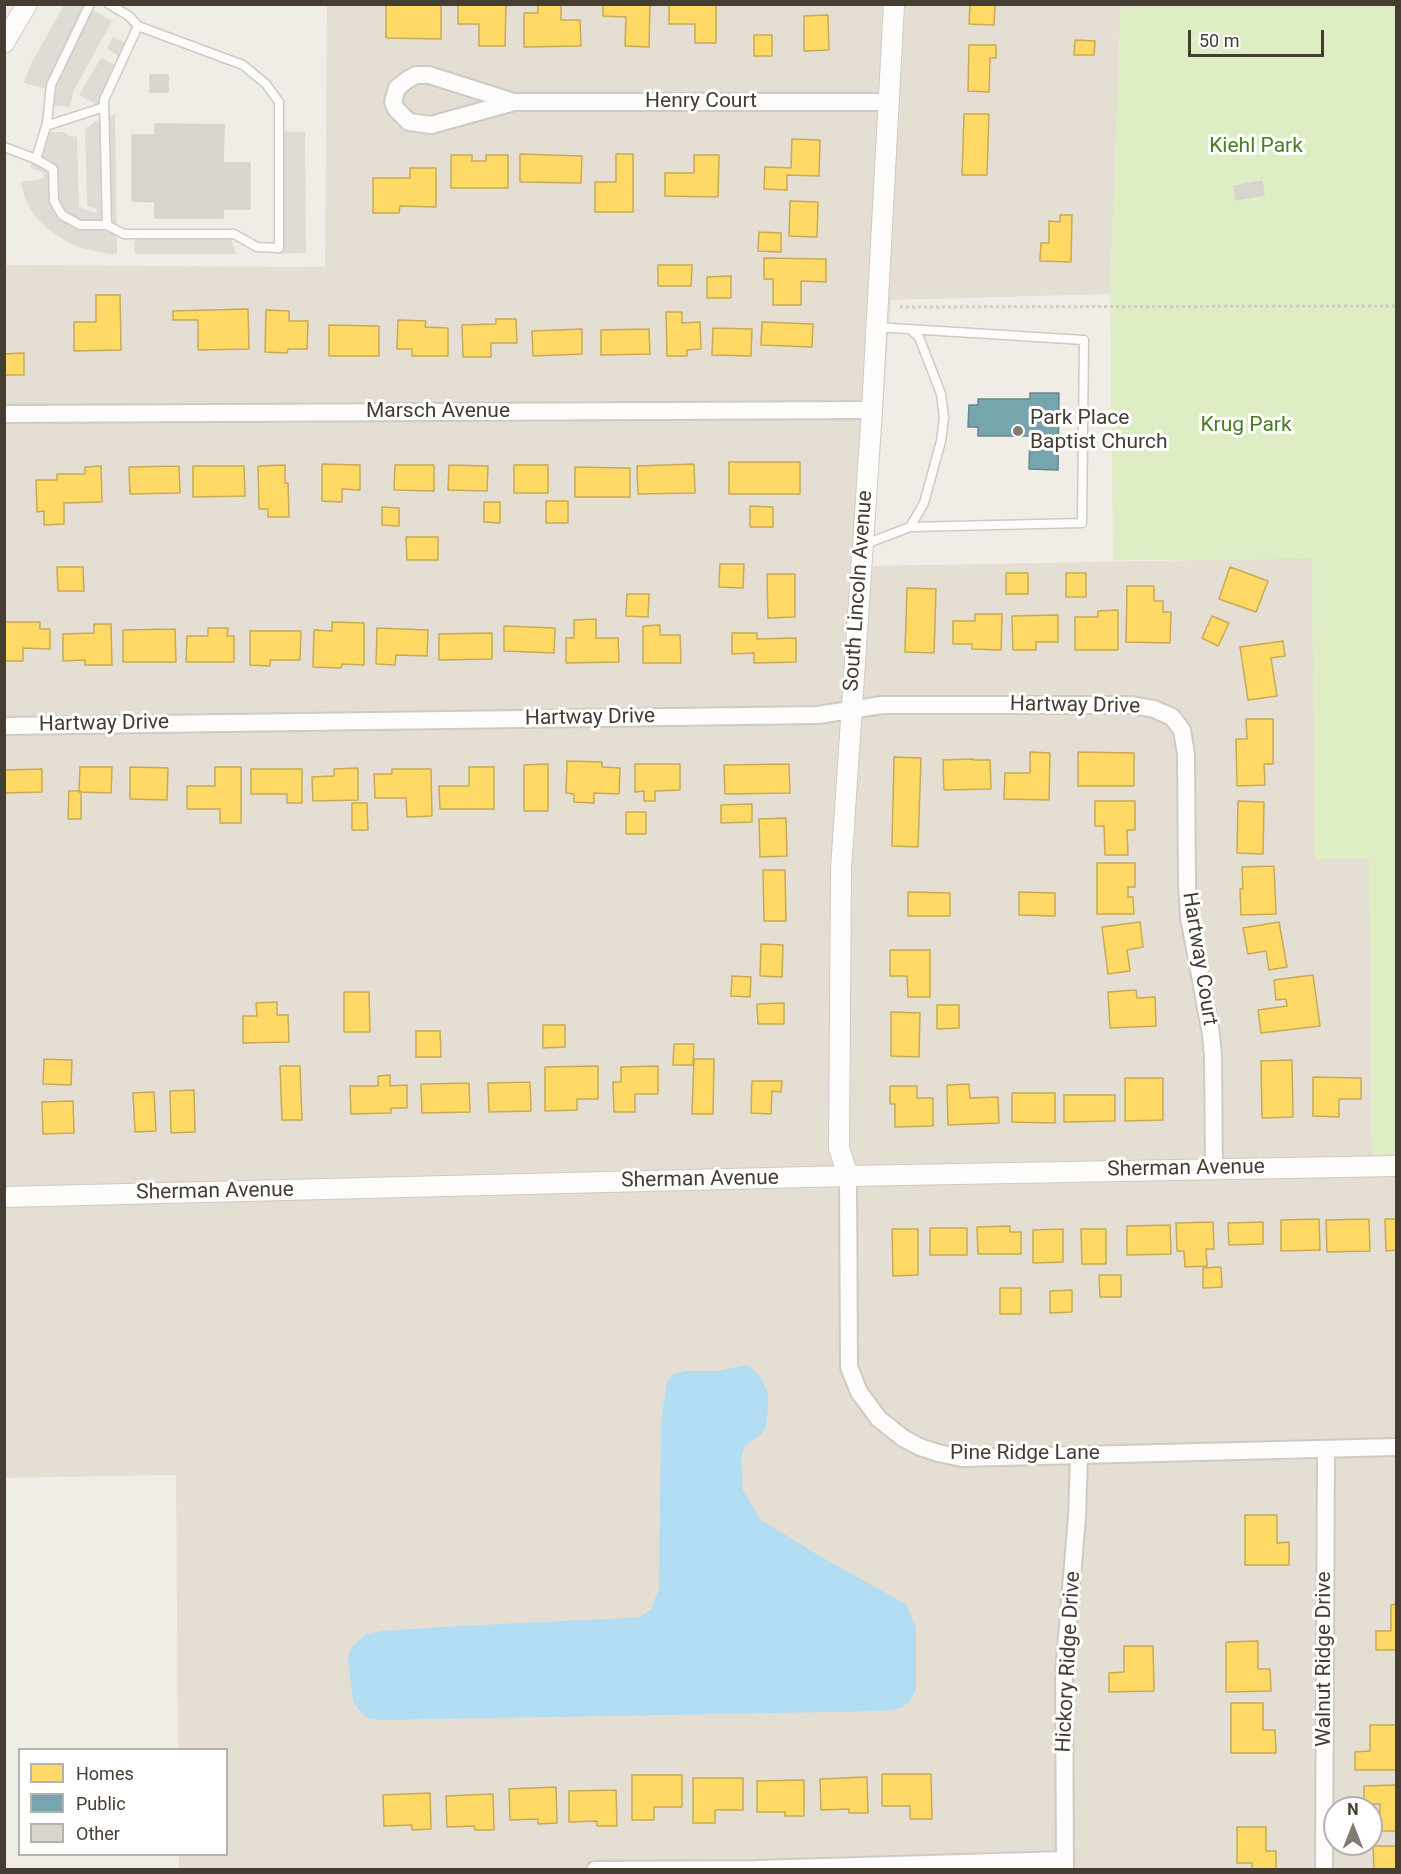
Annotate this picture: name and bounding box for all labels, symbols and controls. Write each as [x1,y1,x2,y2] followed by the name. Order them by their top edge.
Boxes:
[1191,18,1328,56] scale bar
[1199,30,1239,51] text: 50 m
[645,89,757,115] street label: Henry Court
[1209,134,1303,160] park label: Kiehl Park
[366,399,510,425] street label: Marsch Avenue
[1030,406,1167,456] place label: Park Place Baptist Church
[1200,413,1292,439] park label: Krug Park
[1011,424,1025,438] marker: Park Place Baptist Church
[839,490,879,692] street label: South Lincoln Avenue
[1010,692,1140,720] street label: Hartway Drive
[525,704,655,732] street label: Hartway Drive
[39,710,169,738] street label: Hartway Drive
[1176,890,1222,1028] street label: Hartway Court
[1107,1155,1265,1183] street label: Sherman Avenue
[621,1166,779,1194] street label: Sherman Avenue
[136,1178,294,1206] street label: Sherman Avenue
[950,1441,1100,1467] street label: Pine Ridge Lane
[1052,1571,1086,1753] street label: Hickory Ridge Drive
[1312,1571,1338,1747] street label: Walnut Ridge Drive
[18,1748,228,1856] legend
[76,1763,134,1784] text: Homes
[76,1793,126,1814] text: Public
[1323,1796,1383,1856] north arrow
[1347,1800,1359,1819] text: N
[76,1823,120,1844] text: Other

